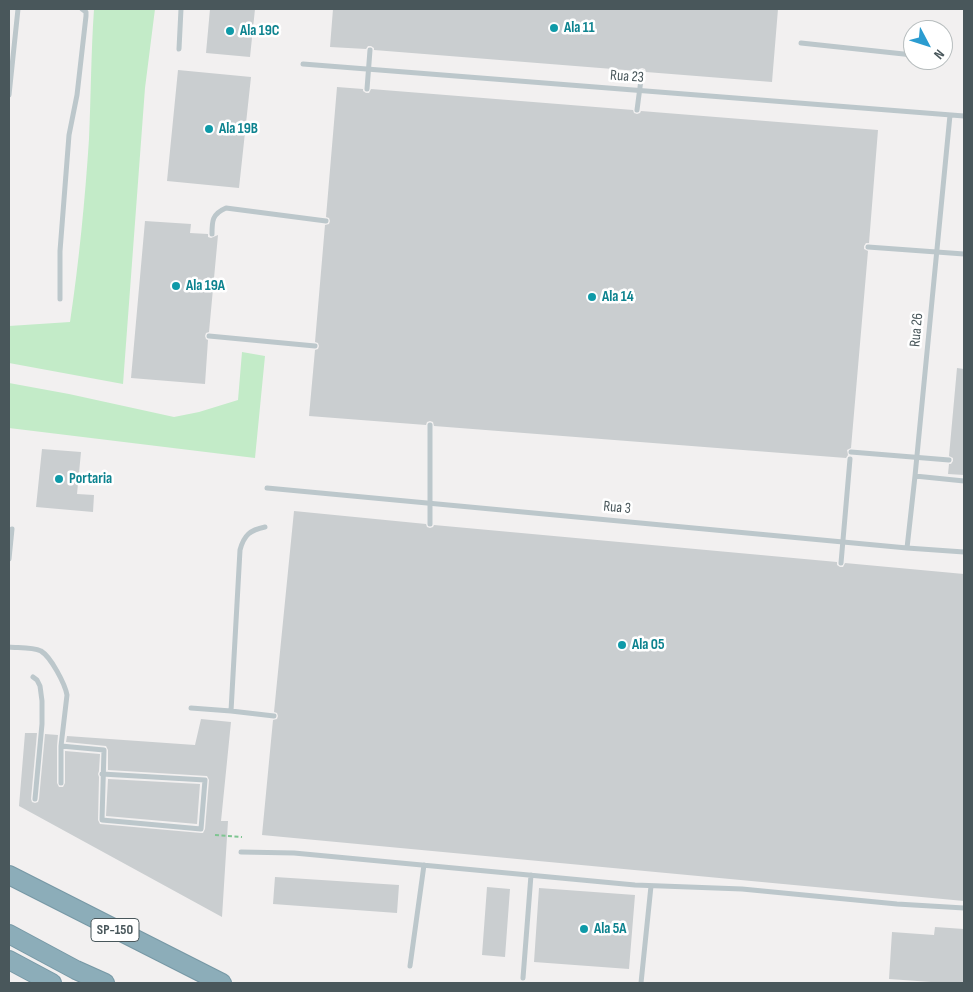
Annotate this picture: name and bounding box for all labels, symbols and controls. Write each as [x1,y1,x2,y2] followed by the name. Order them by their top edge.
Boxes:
[564,19,595,37] place label: Ala 11
[903,20,953,70] north arrow
[240,22,279,40] place label: Ala 19C
[548,22,560,34] marker: Ala 11
[224,25,236,37] marker: Ala 19C
[930,46,948,63] text: N
[609,67,645,87] street label: Rua 23
[219,120,258,138] place label: Ala 19B
[203,123,215,135] marker: Ala 19B
[186,277,225,295] place label: Ala 19A
[170,280,182,292] marker: Ala 19A
[602,288,634,306] place label: Ala 14
[586,291,598,303] marker: Ala 14
[907,312,927,348] street label: Rua 26
[69,470,112,488] place label: Portaria
[53,473,65,485] marker: Portaria
[602,498,632,518] street label: Rua 3
[632,636,665,654] place label: Ala 05
[616,639,628,651] marker: Ala 05
[91,918,139,942] road number: SP-150
[594,920,627,938] place label: Ala 5A
[578,923,590,935] marker: Ala 5A

